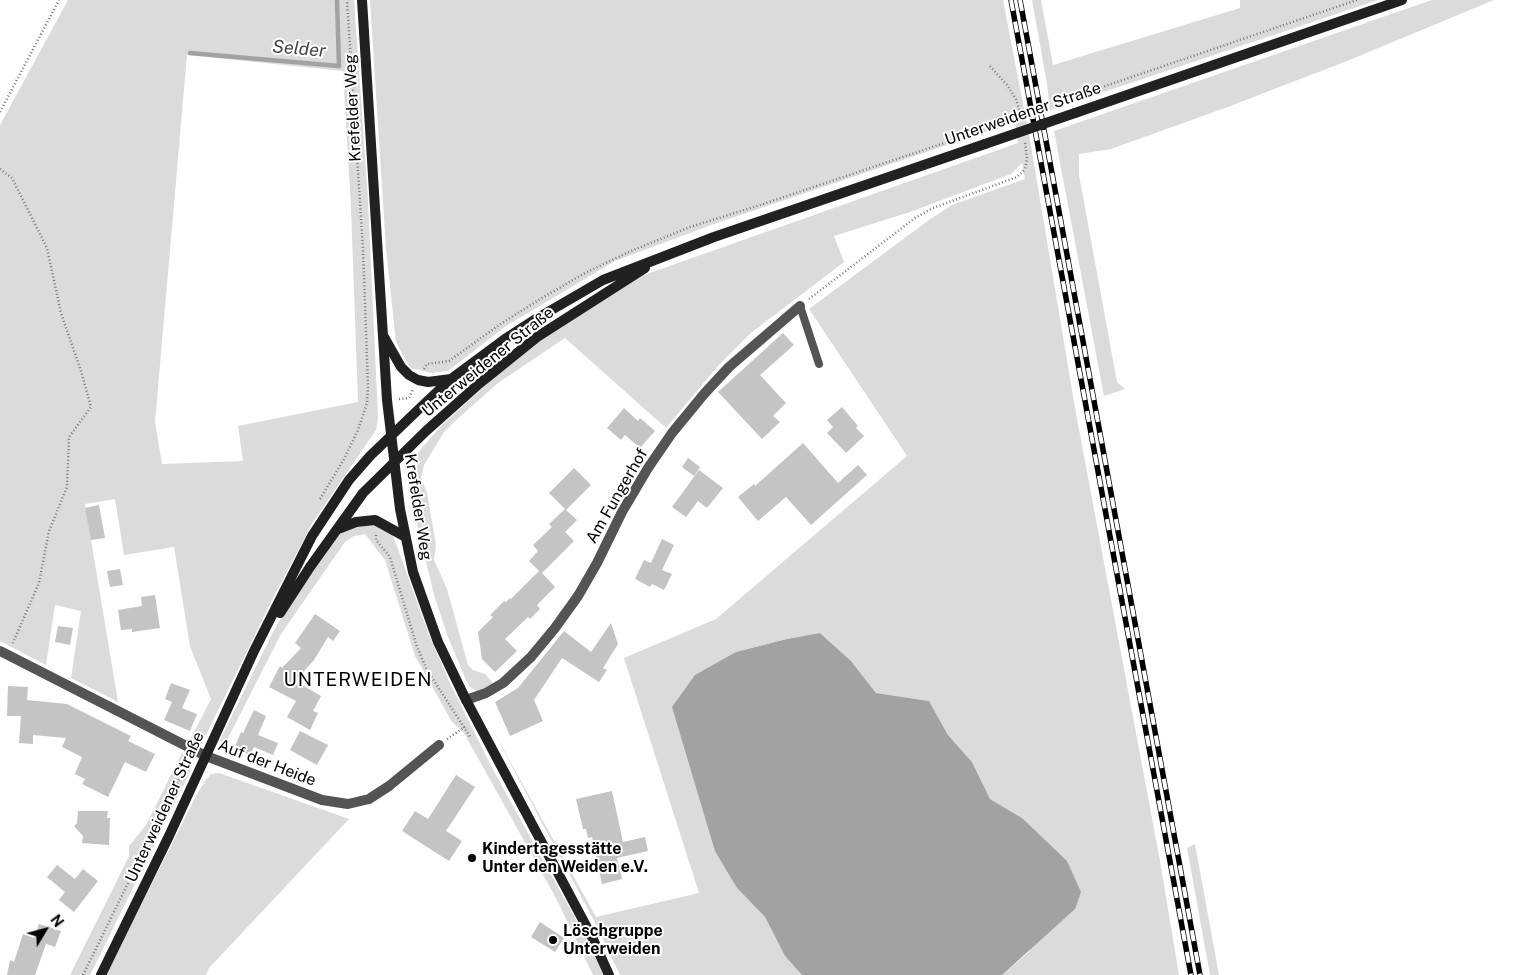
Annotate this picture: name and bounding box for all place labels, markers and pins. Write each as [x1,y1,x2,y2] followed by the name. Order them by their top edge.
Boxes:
[482,839,648,877] place label: Kindertagesstätte Unter den Weiden e.V.
[466,852,478,864] marker: Kindertagesstätte Unter den Weiden e.V.
[563,921,663,959] place label: Löschgruppe Unterweiden
[547,934,559,946] marker: Löschgruppe Unterweiden

